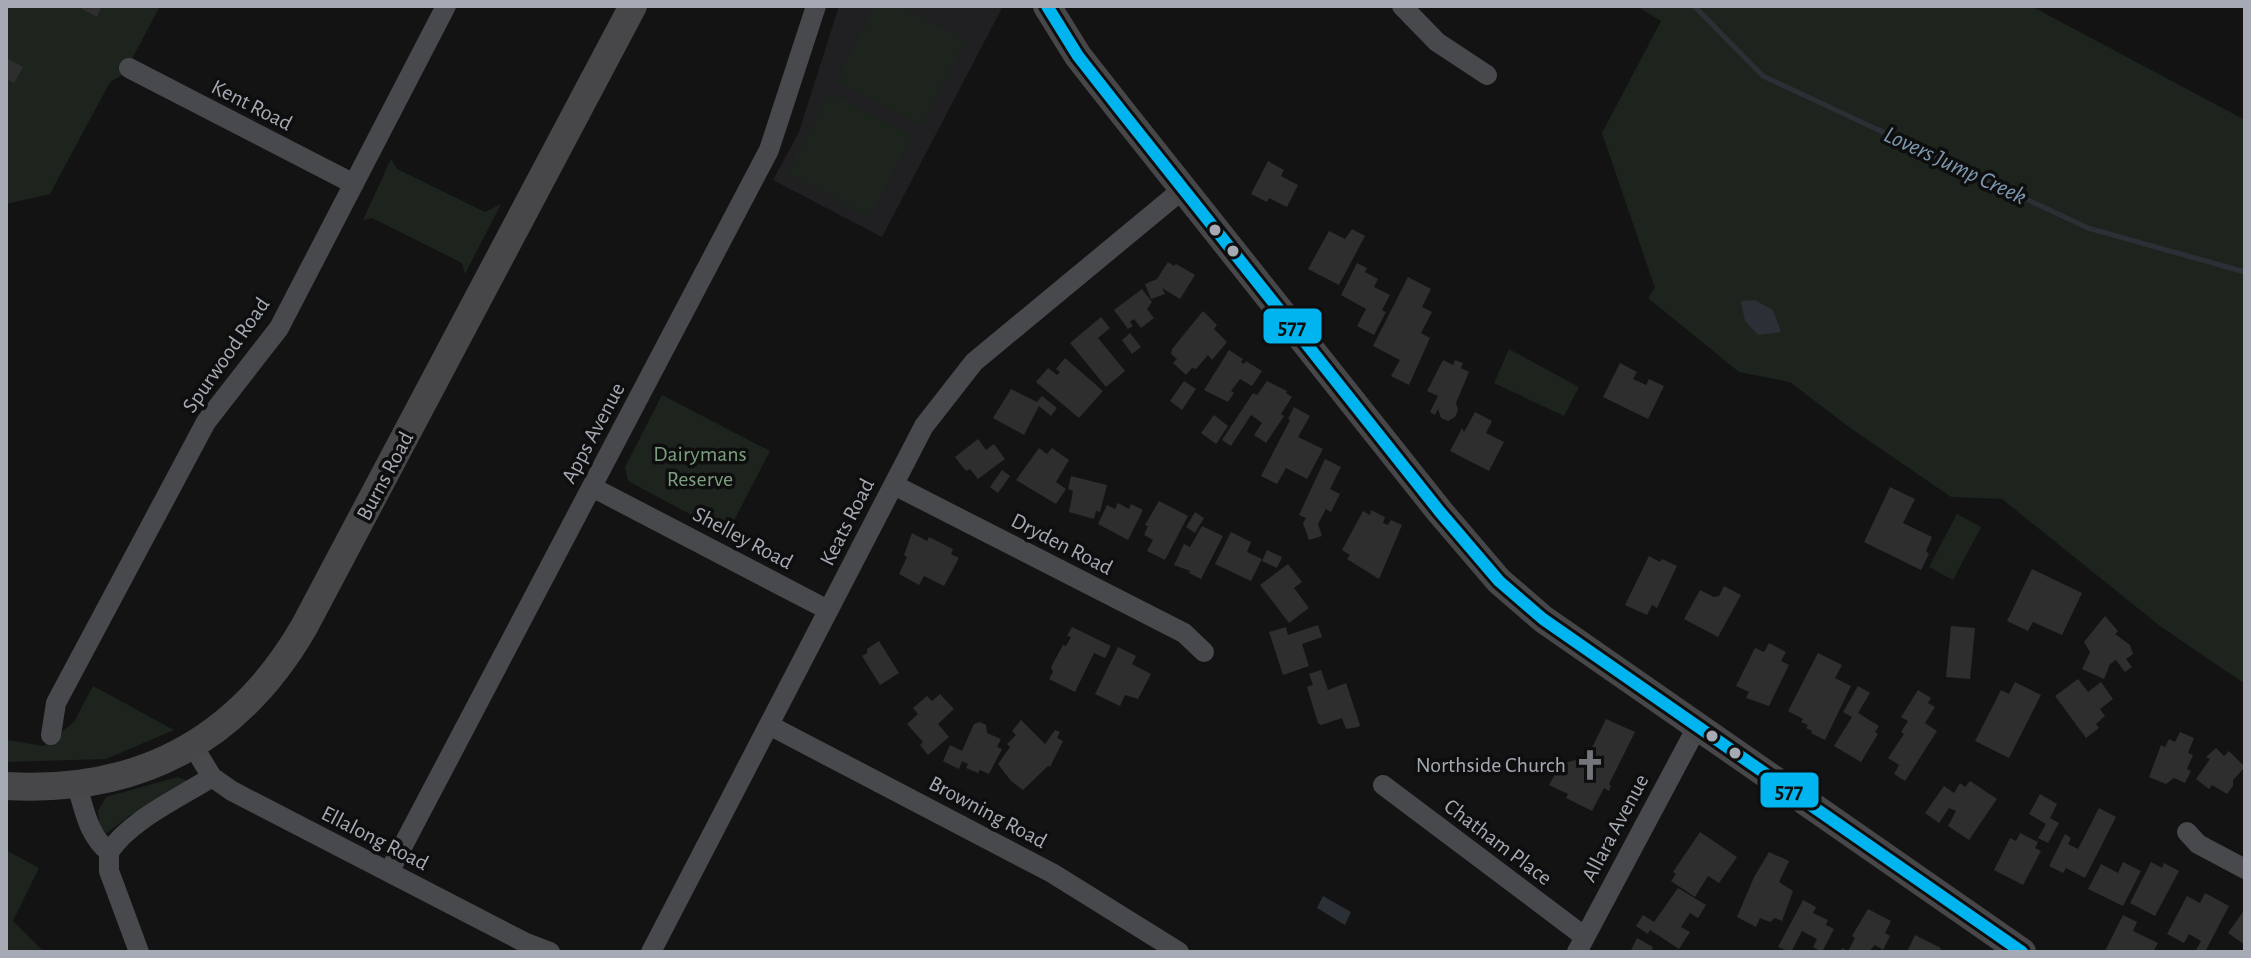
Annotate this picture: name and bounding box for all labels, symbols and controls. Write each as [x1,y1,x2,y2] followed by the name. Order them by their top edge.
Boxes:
[208,75,296,135] street label: Kent Road
[1880,123,2030,209] water label: Lovers Jump Creek
[1207,222,1223,238] unlabelled marker
[1225,243,1241,259] unlabelled marker
[178,293,274,417] street label: Spurwood Road
[1262,307,1323,345] line badge: 577
[1278,316,1306,338] text: 577
[557,379,629,487] street label: Apps Avenue
[353,428,417,524] street label: Burns Road
[653,443,747,490] park label: Dairymans Reserve
[816,475,878,569] street label: Keats Road
[689,503,797,573] street label: Shelley Road
[1008,509,1116,579] street label: Dryden Road
[1704,728,1720,744] unlabelled marker
[1727,745,1743,761] unlabelled marker
[1573,748,1607,782] church icon: Northside Church
[1416,754,1566,776] place label: Northside Church
[1578,771,1652,885] street label: Allara Avenue
[1759,771,1820,809] line badge: 577
[925,772,1051,852] street label: Browning Road
[1775,780,1803,802] text: 577
[1440,795,1556,889] street label: Chatham Place
[318,802,432,874] street label: Ellalong Road

